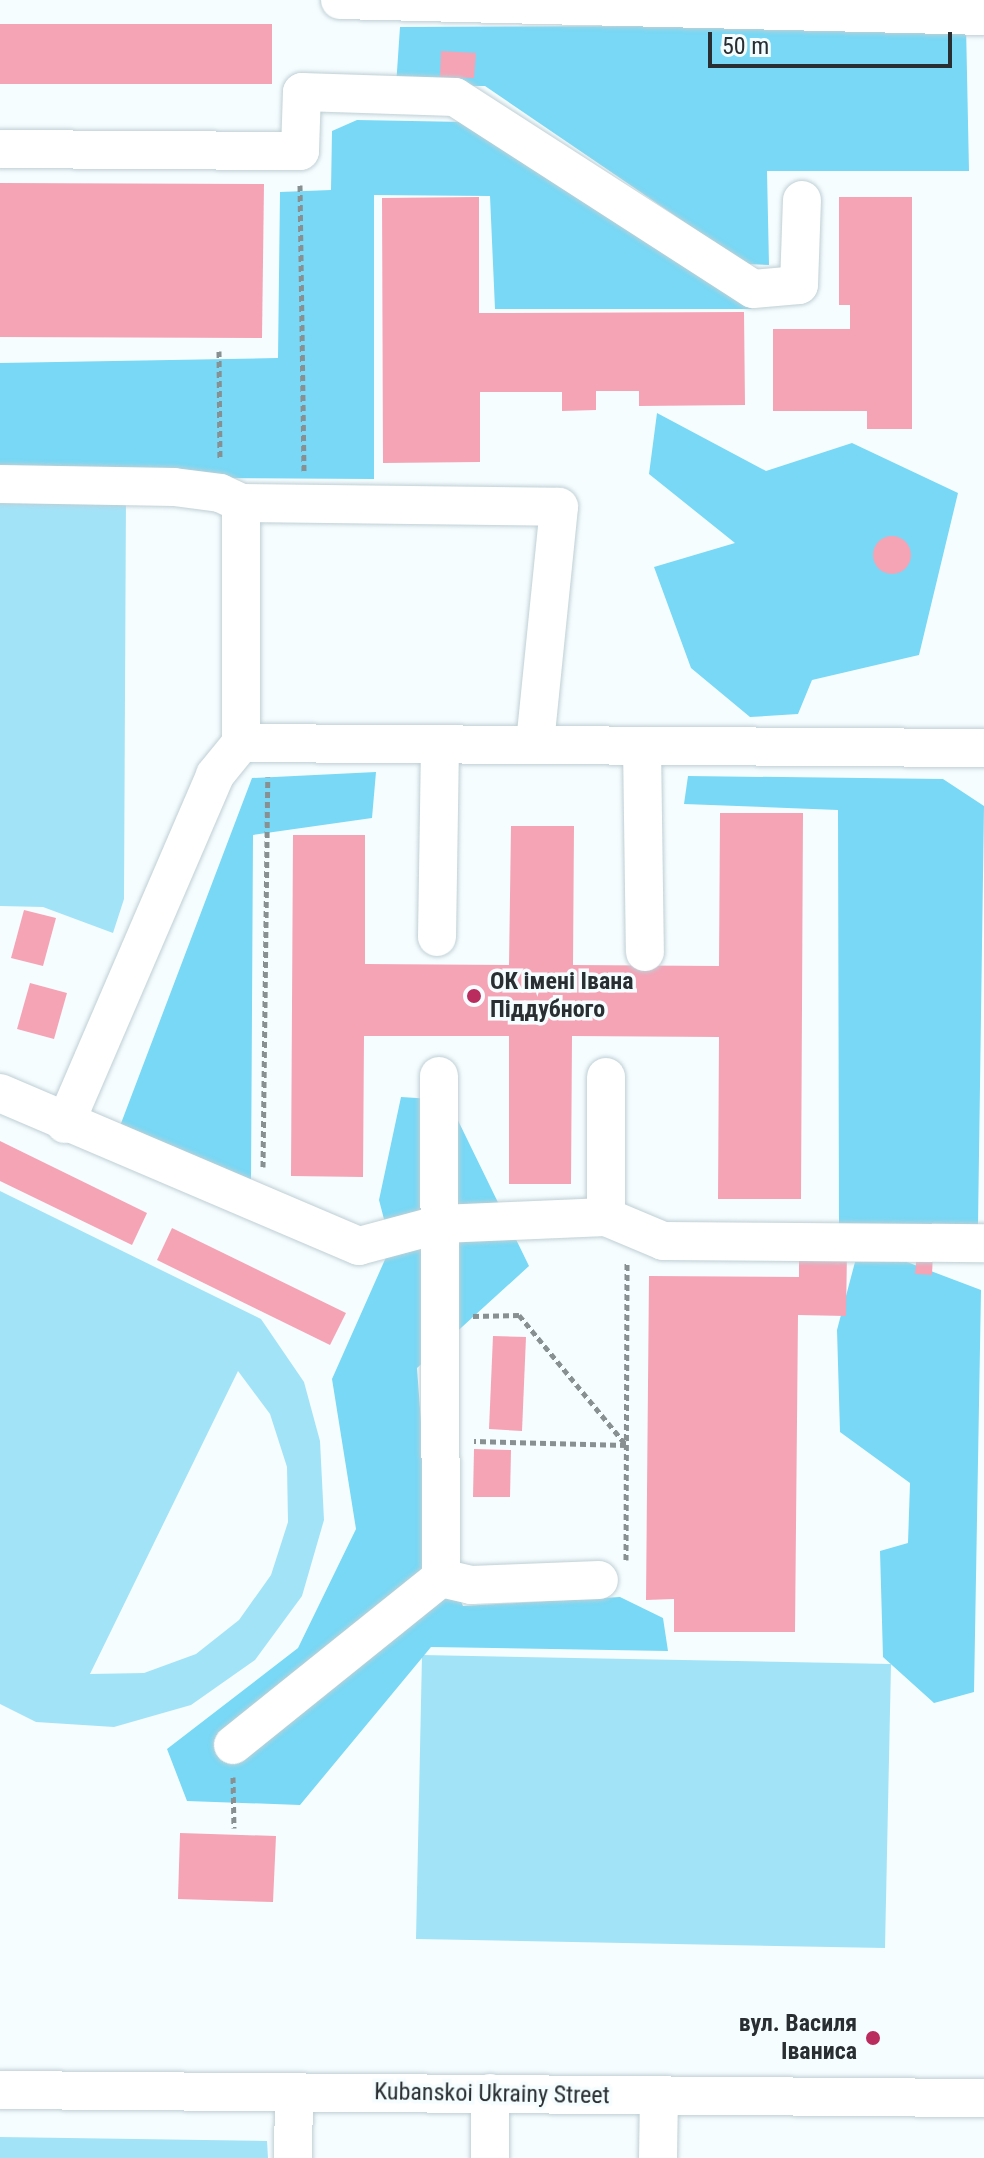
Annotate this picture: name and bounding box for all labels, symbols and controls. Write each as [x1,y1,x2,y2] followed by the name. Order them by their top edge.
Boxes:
[712,16,956,66] scale bar
[722,32,769,60] text: 50 m
[490,968,634,1024] place label: ОК імені Івана Піддубного
[465,987,483,1005] marker: ОК імені Івана Піддубного
[739,2010,857,2066] place label: вул. Василя Іваниса
[864,2029,882,2047] marker: вул. Василя Іваниса
[374,2078,610,2110] street label: Kubanskoi Ukrainy Street

